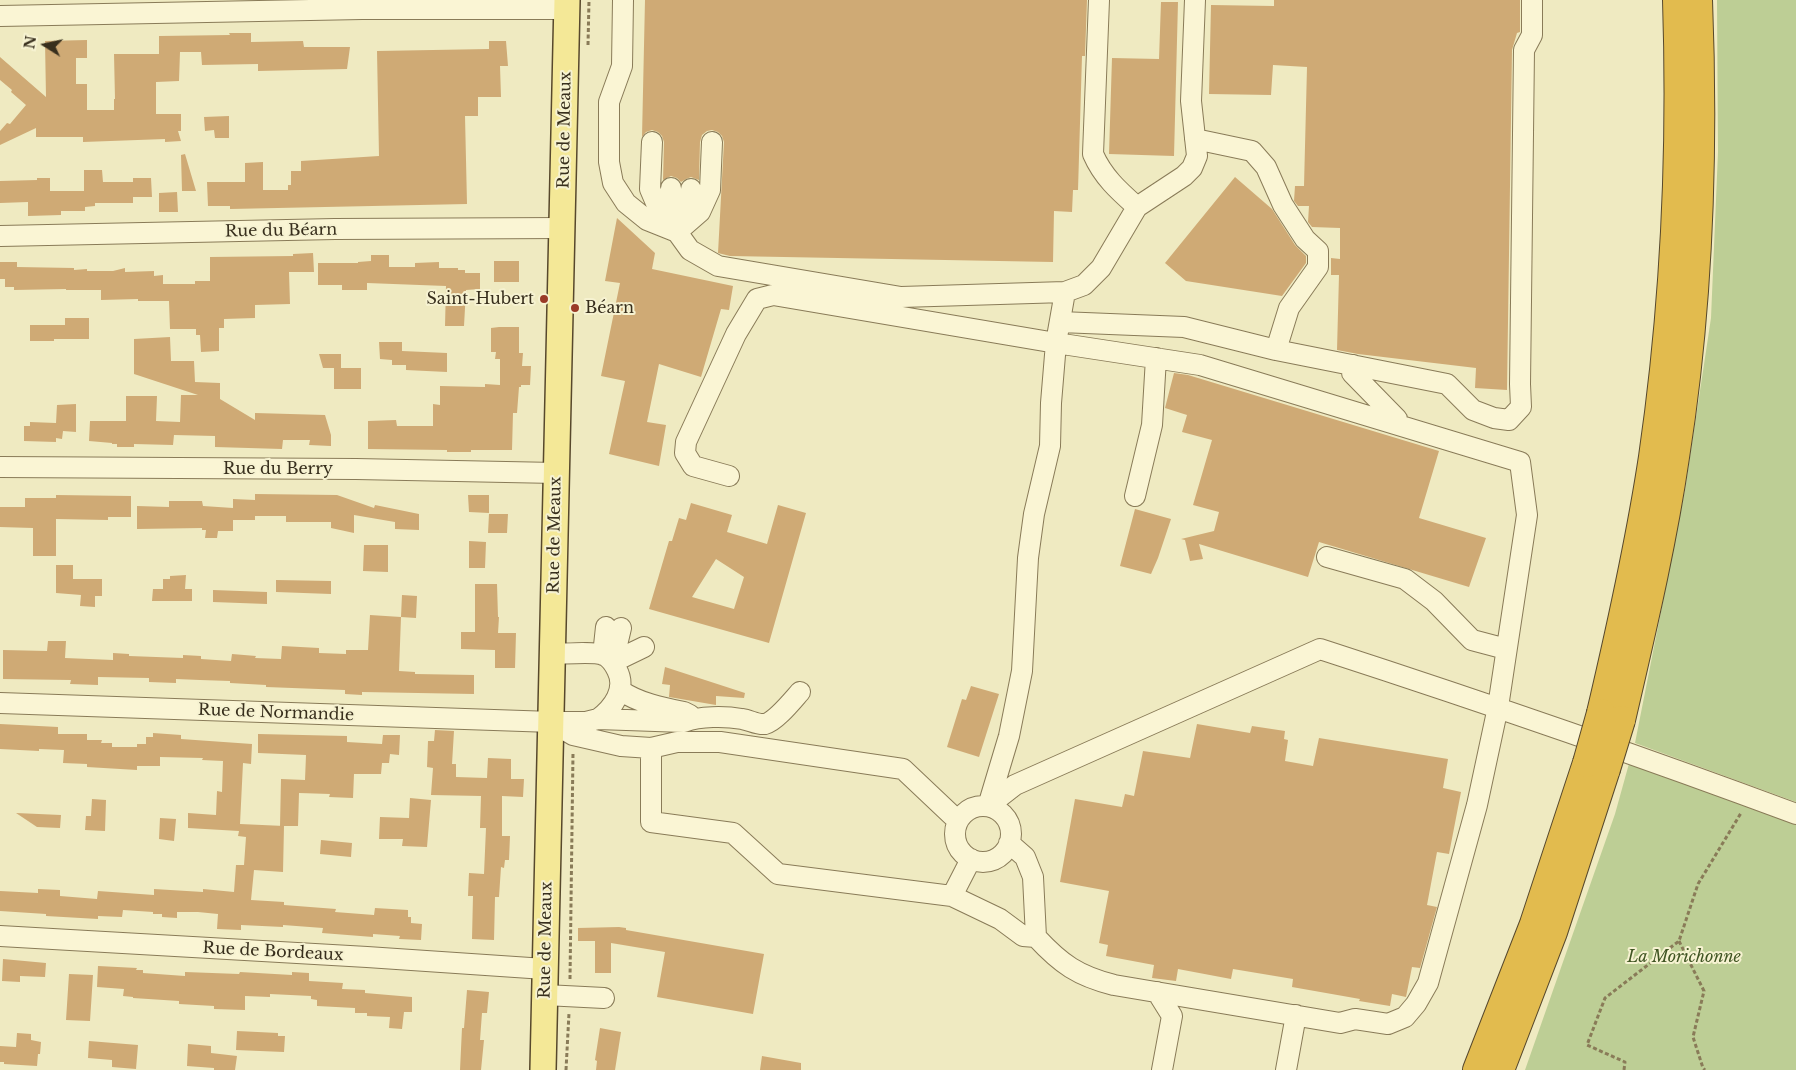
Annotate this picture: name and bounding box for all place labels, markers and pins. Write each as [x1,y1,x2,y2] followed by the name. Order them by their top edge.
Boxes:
[427,289,534,309] place label: Saint-Hubert
[538,293,550,305] marker: Saint-Hubert
[585,298,634,318] place label: Béarn
[569,302,581,314] marker: Béarn

